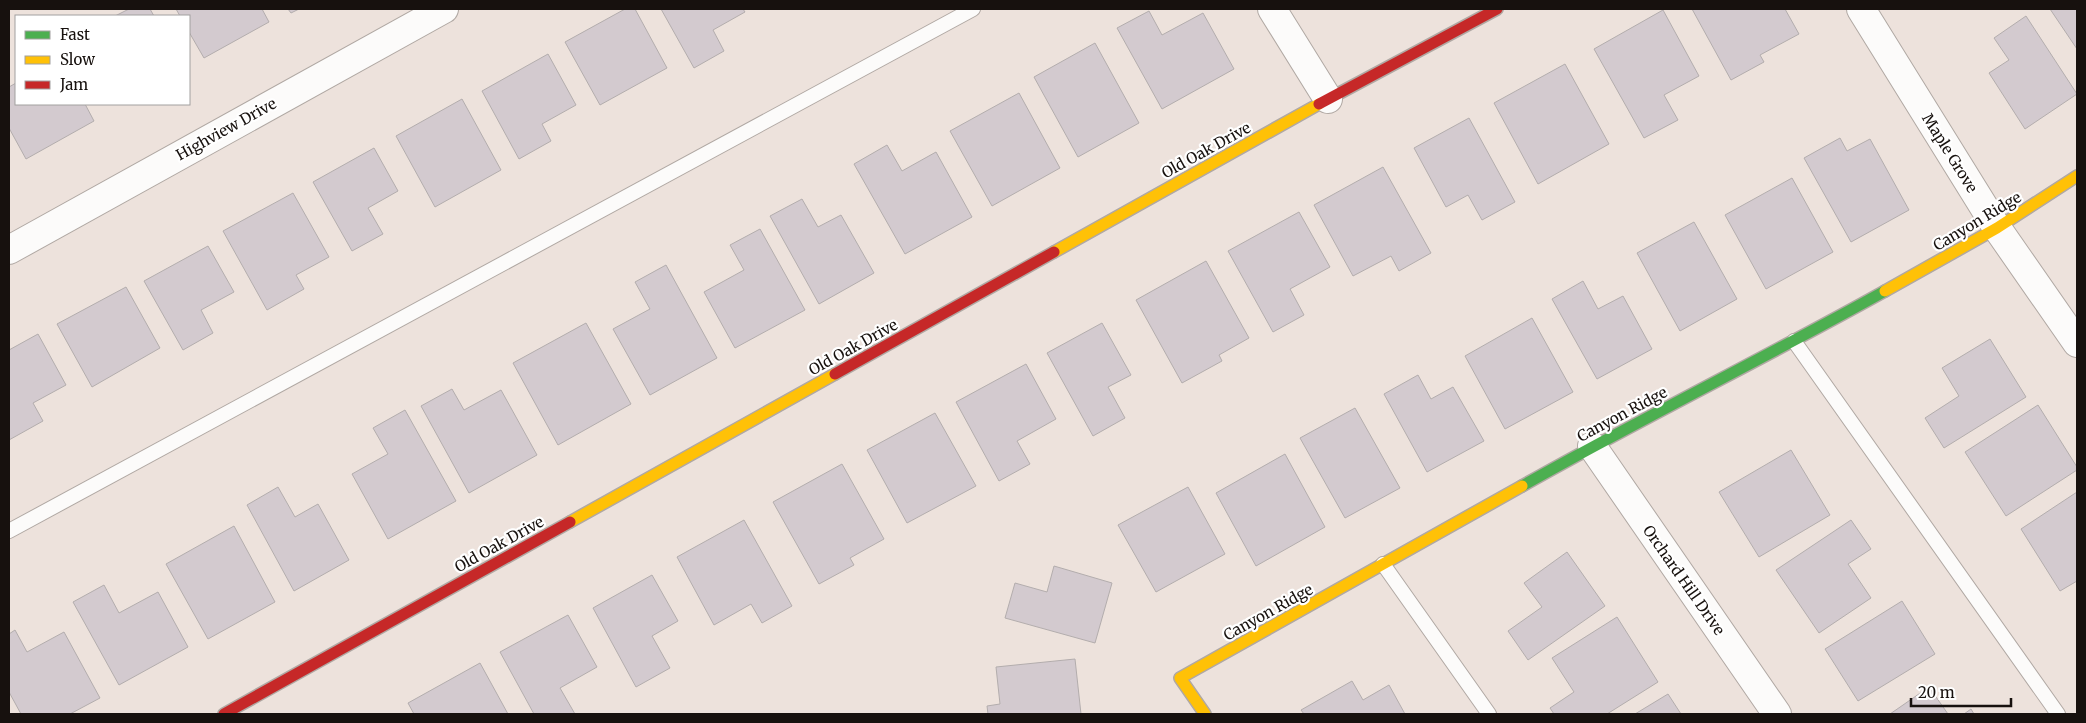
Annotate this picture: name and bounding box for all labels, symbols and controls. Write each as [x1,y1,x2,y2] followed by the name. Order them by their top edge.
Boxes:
[15,15,190,105] legend
[60,25,90,44] text: Fast
[60,50,95,69] text: Slow
[59,75,88,94] text: Jam
[173,94,280,164] street label: Highview Drive
[1918,110,1982,196] street label: Maple Grove
[1158,118,1254,182] street label: Old Oak Drive
[1930,187,2025,255] street label: Canyon Ridge
[805,315,901,379] street label: Old Oak Drive
[1574,382,1670,446] street label: Canyon Ridge
[451,512,547,576] street label: Old Oak Drive
[1639,521,1729,639] street label: Orchard Hill Drive
[1220,580,1316,644] street label: Canyon Ridge
[1911,676,2011,708] scale bar
[1918,683,1955,702] text: 20 m

